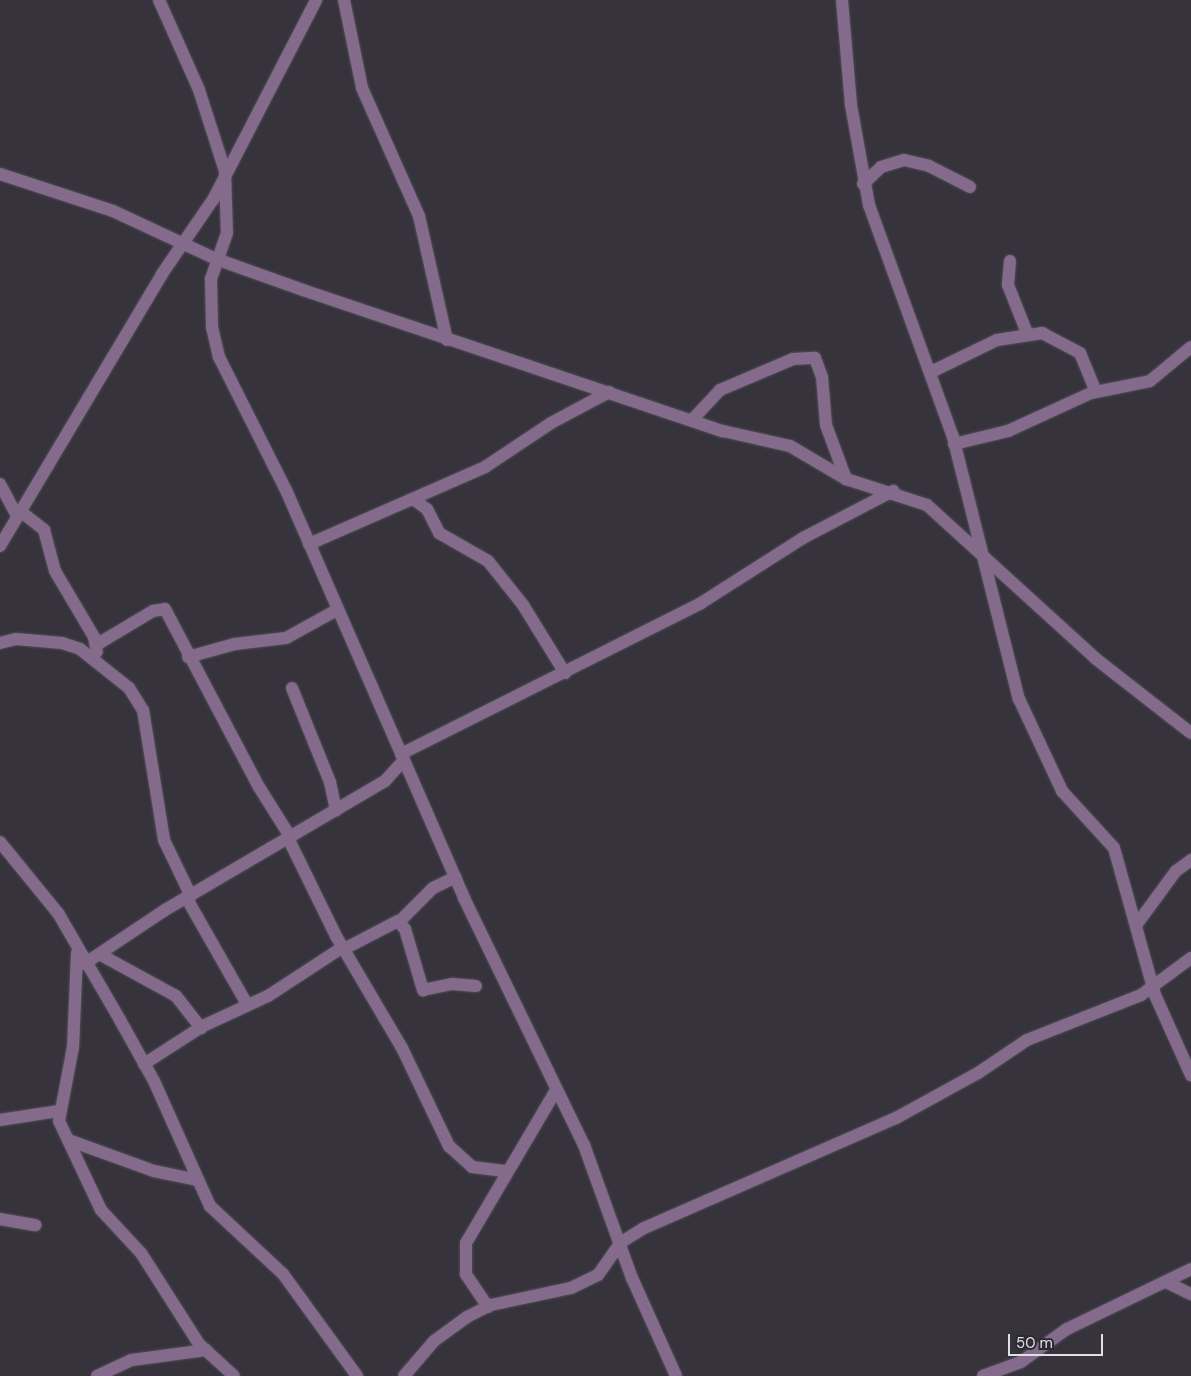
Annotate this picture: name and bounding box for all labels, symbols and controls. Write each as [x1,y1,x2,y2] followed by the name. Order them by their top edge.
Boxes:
[1011,1324,1106,1356] scale bar
[1016,1333,1053,1353] text: 50 m

